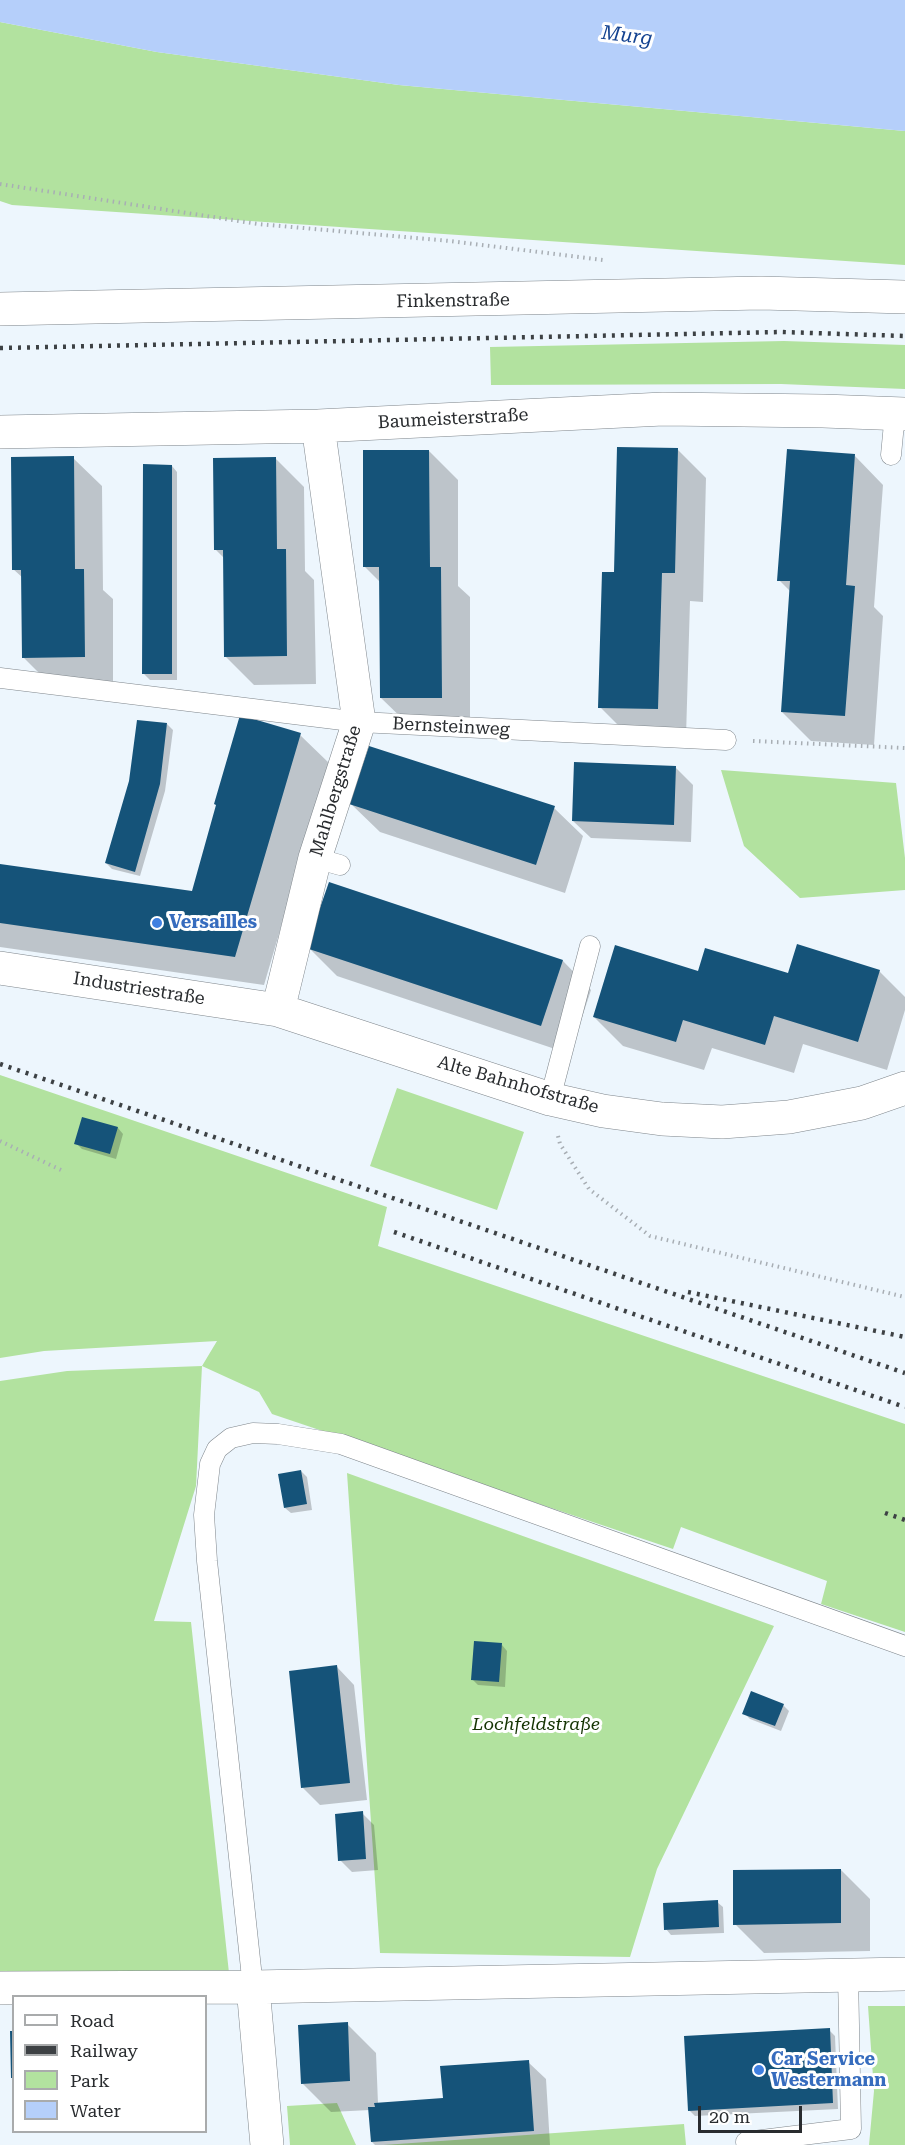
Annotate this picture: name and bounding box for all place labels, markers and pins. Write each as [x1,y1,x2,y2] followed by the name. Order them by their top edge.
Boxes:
[169,912,257,934] place label: Versailles
[150,916,164,930] marker: Versailles
[771,2049,886,2092] place label: Car Service Westermann
[752,2063,766,2077] marker: Car Service Westermann

